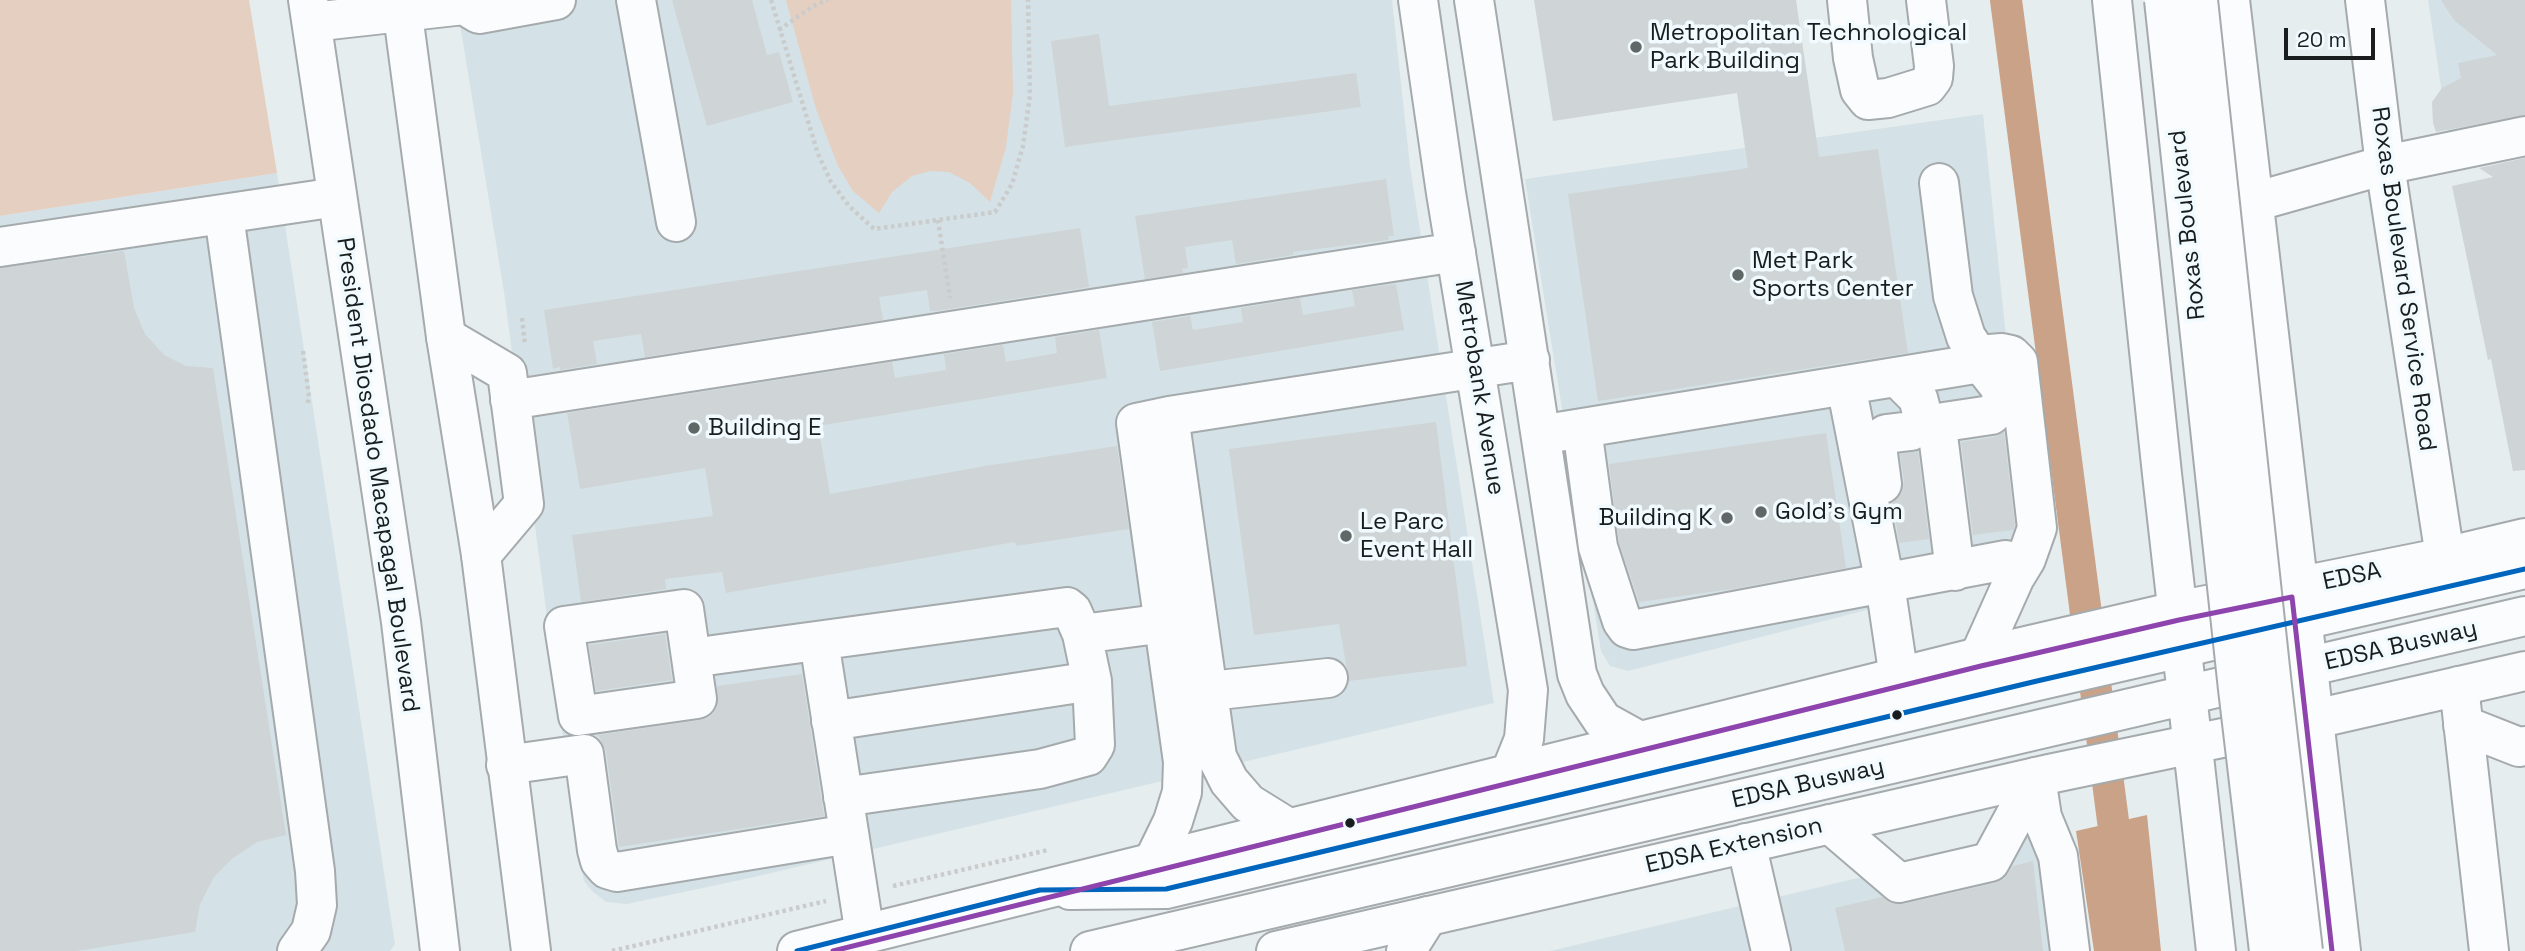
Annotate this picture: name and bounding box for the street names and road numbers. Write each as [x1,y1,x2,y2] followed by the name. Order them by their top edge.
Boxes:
[2365,105,2441,453] street label: Roxas Boulevard Service Road
[2164,128,2212,322] street label: Roxas Boulevard
[329,235,425,715] street label: President Diosdado Macapagal Boulevard
[1448,279,1510,497] street label: Metrobank Avenue
[2320,557,2384,597] street label: EDSA
[2322,614,2480,678] street label: EDSA Busway
[1729,752,1887,816] street label: EDSA Busway
[1643,812,1825,880] street label: EDSA Extension

